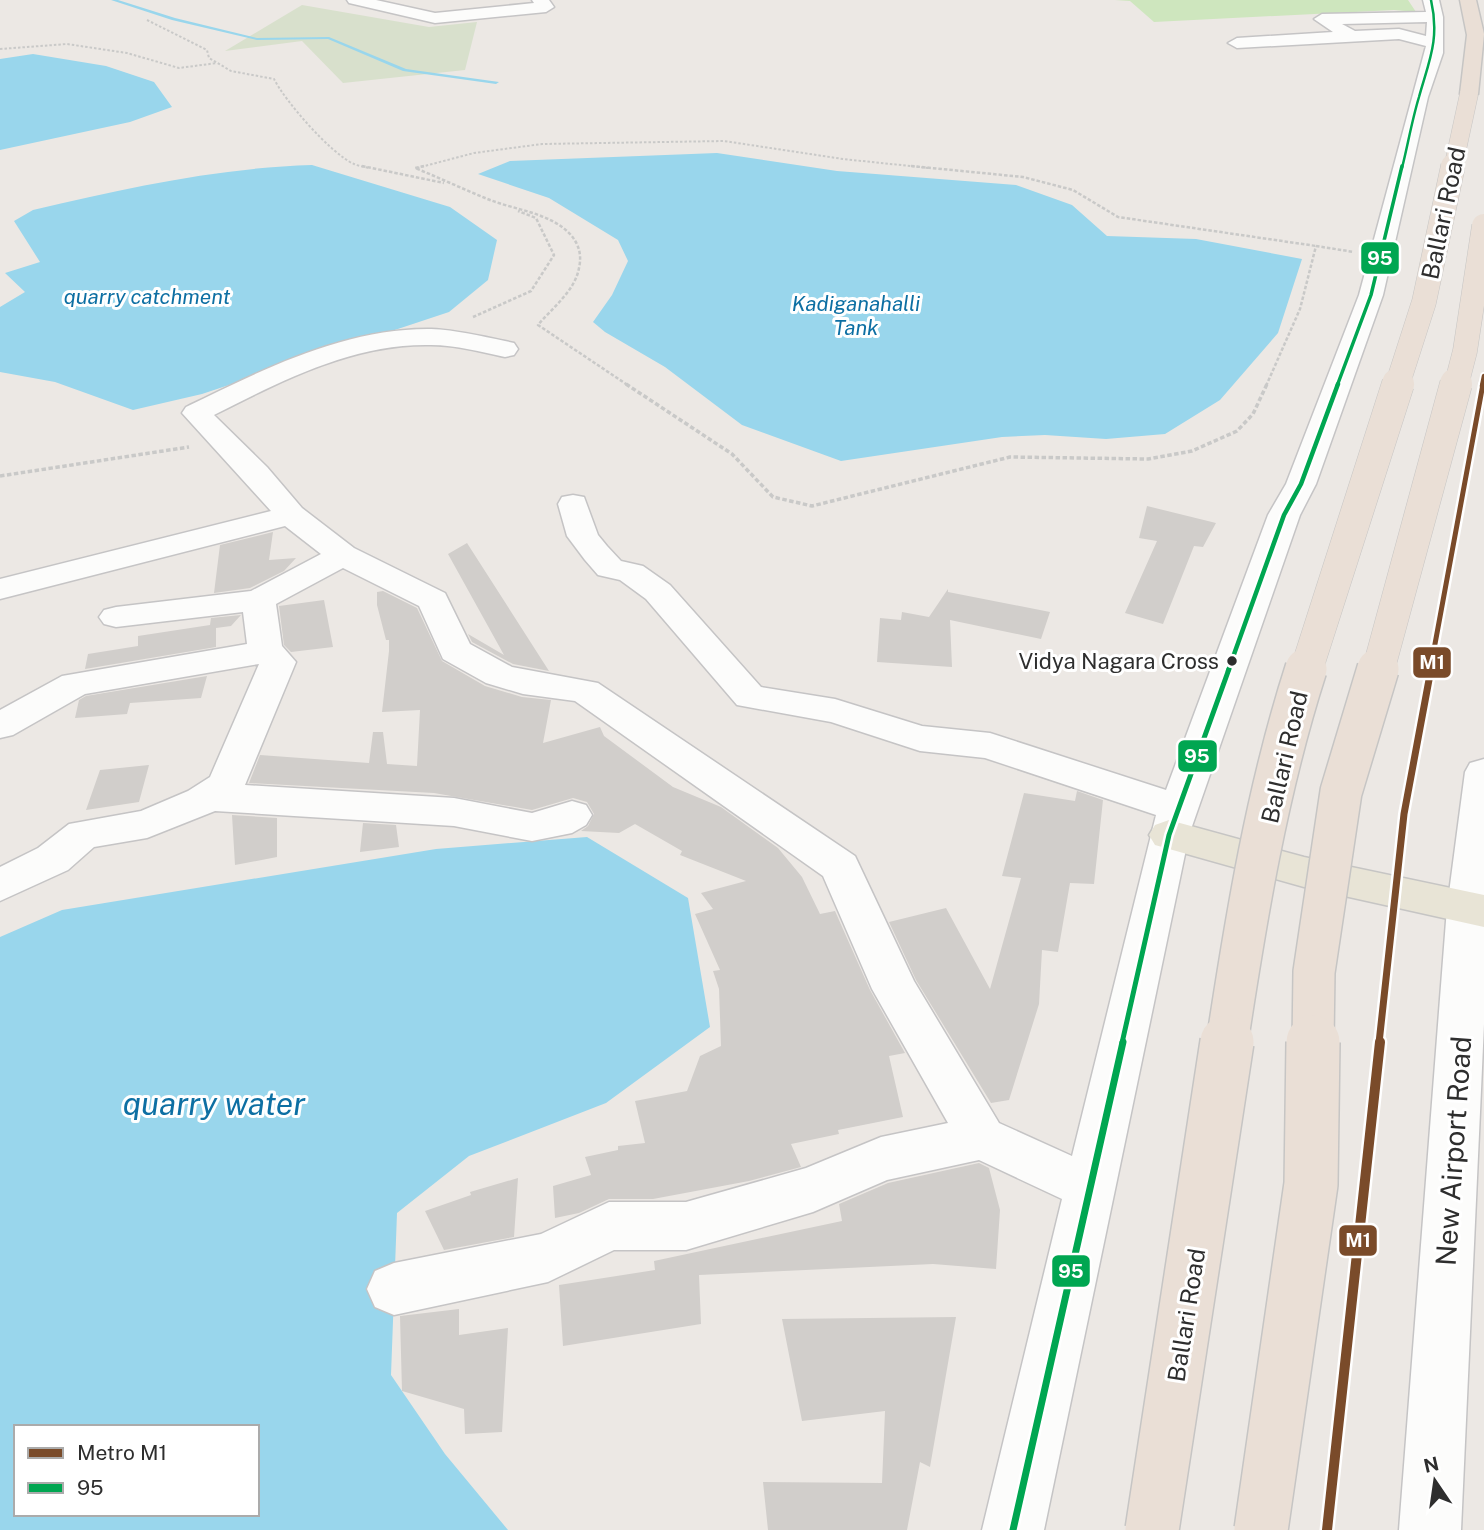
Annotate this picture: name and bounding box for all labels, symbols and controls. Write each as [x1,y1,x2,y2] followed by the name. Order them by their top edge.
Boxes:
[1415,144,1471,282] street label: Ballari Road
[1360,241,1400,275] line badge: 95
[1367,247,1393,269] text: 95
[64,284,230,309] water label: quarry catchment
[792,291,920,340] water label: Kadiganahalli Tank
[1412,646,1452,679] line badge: M1
[1019,648,1219,674] place label: Vidya Nagara Cross
[1419,651,1445,673] text: M1
[1225,654,1239,668] marker: Vidya Nagara Cross
[1255,688,1313,826] street label: Ballari Road
[1177,739,1218,773] line badge: 95
[1184,745,1210,767] text: 95
[1429,1035,1477,1267] street label: New Airport Road
[123,1085,306,1122] water label: quarry water
[1338,1224,1378,1257] line badge: M1
[1345,1229,1371,1251] text: M1
[1162,1246,1210,1384] street label: Ballari Road
[1051,1254,1091,1288] line badge: 95
[1058,1260,1084,1282] text: 95
[14,1425,259,1516] legend
[77,1440,167,1465] text: Metro M1
[1400,1446,1470,1516] north arrow
[1421,1452,1441,1477] text: N
[77,1475,104,1500] text: 95

